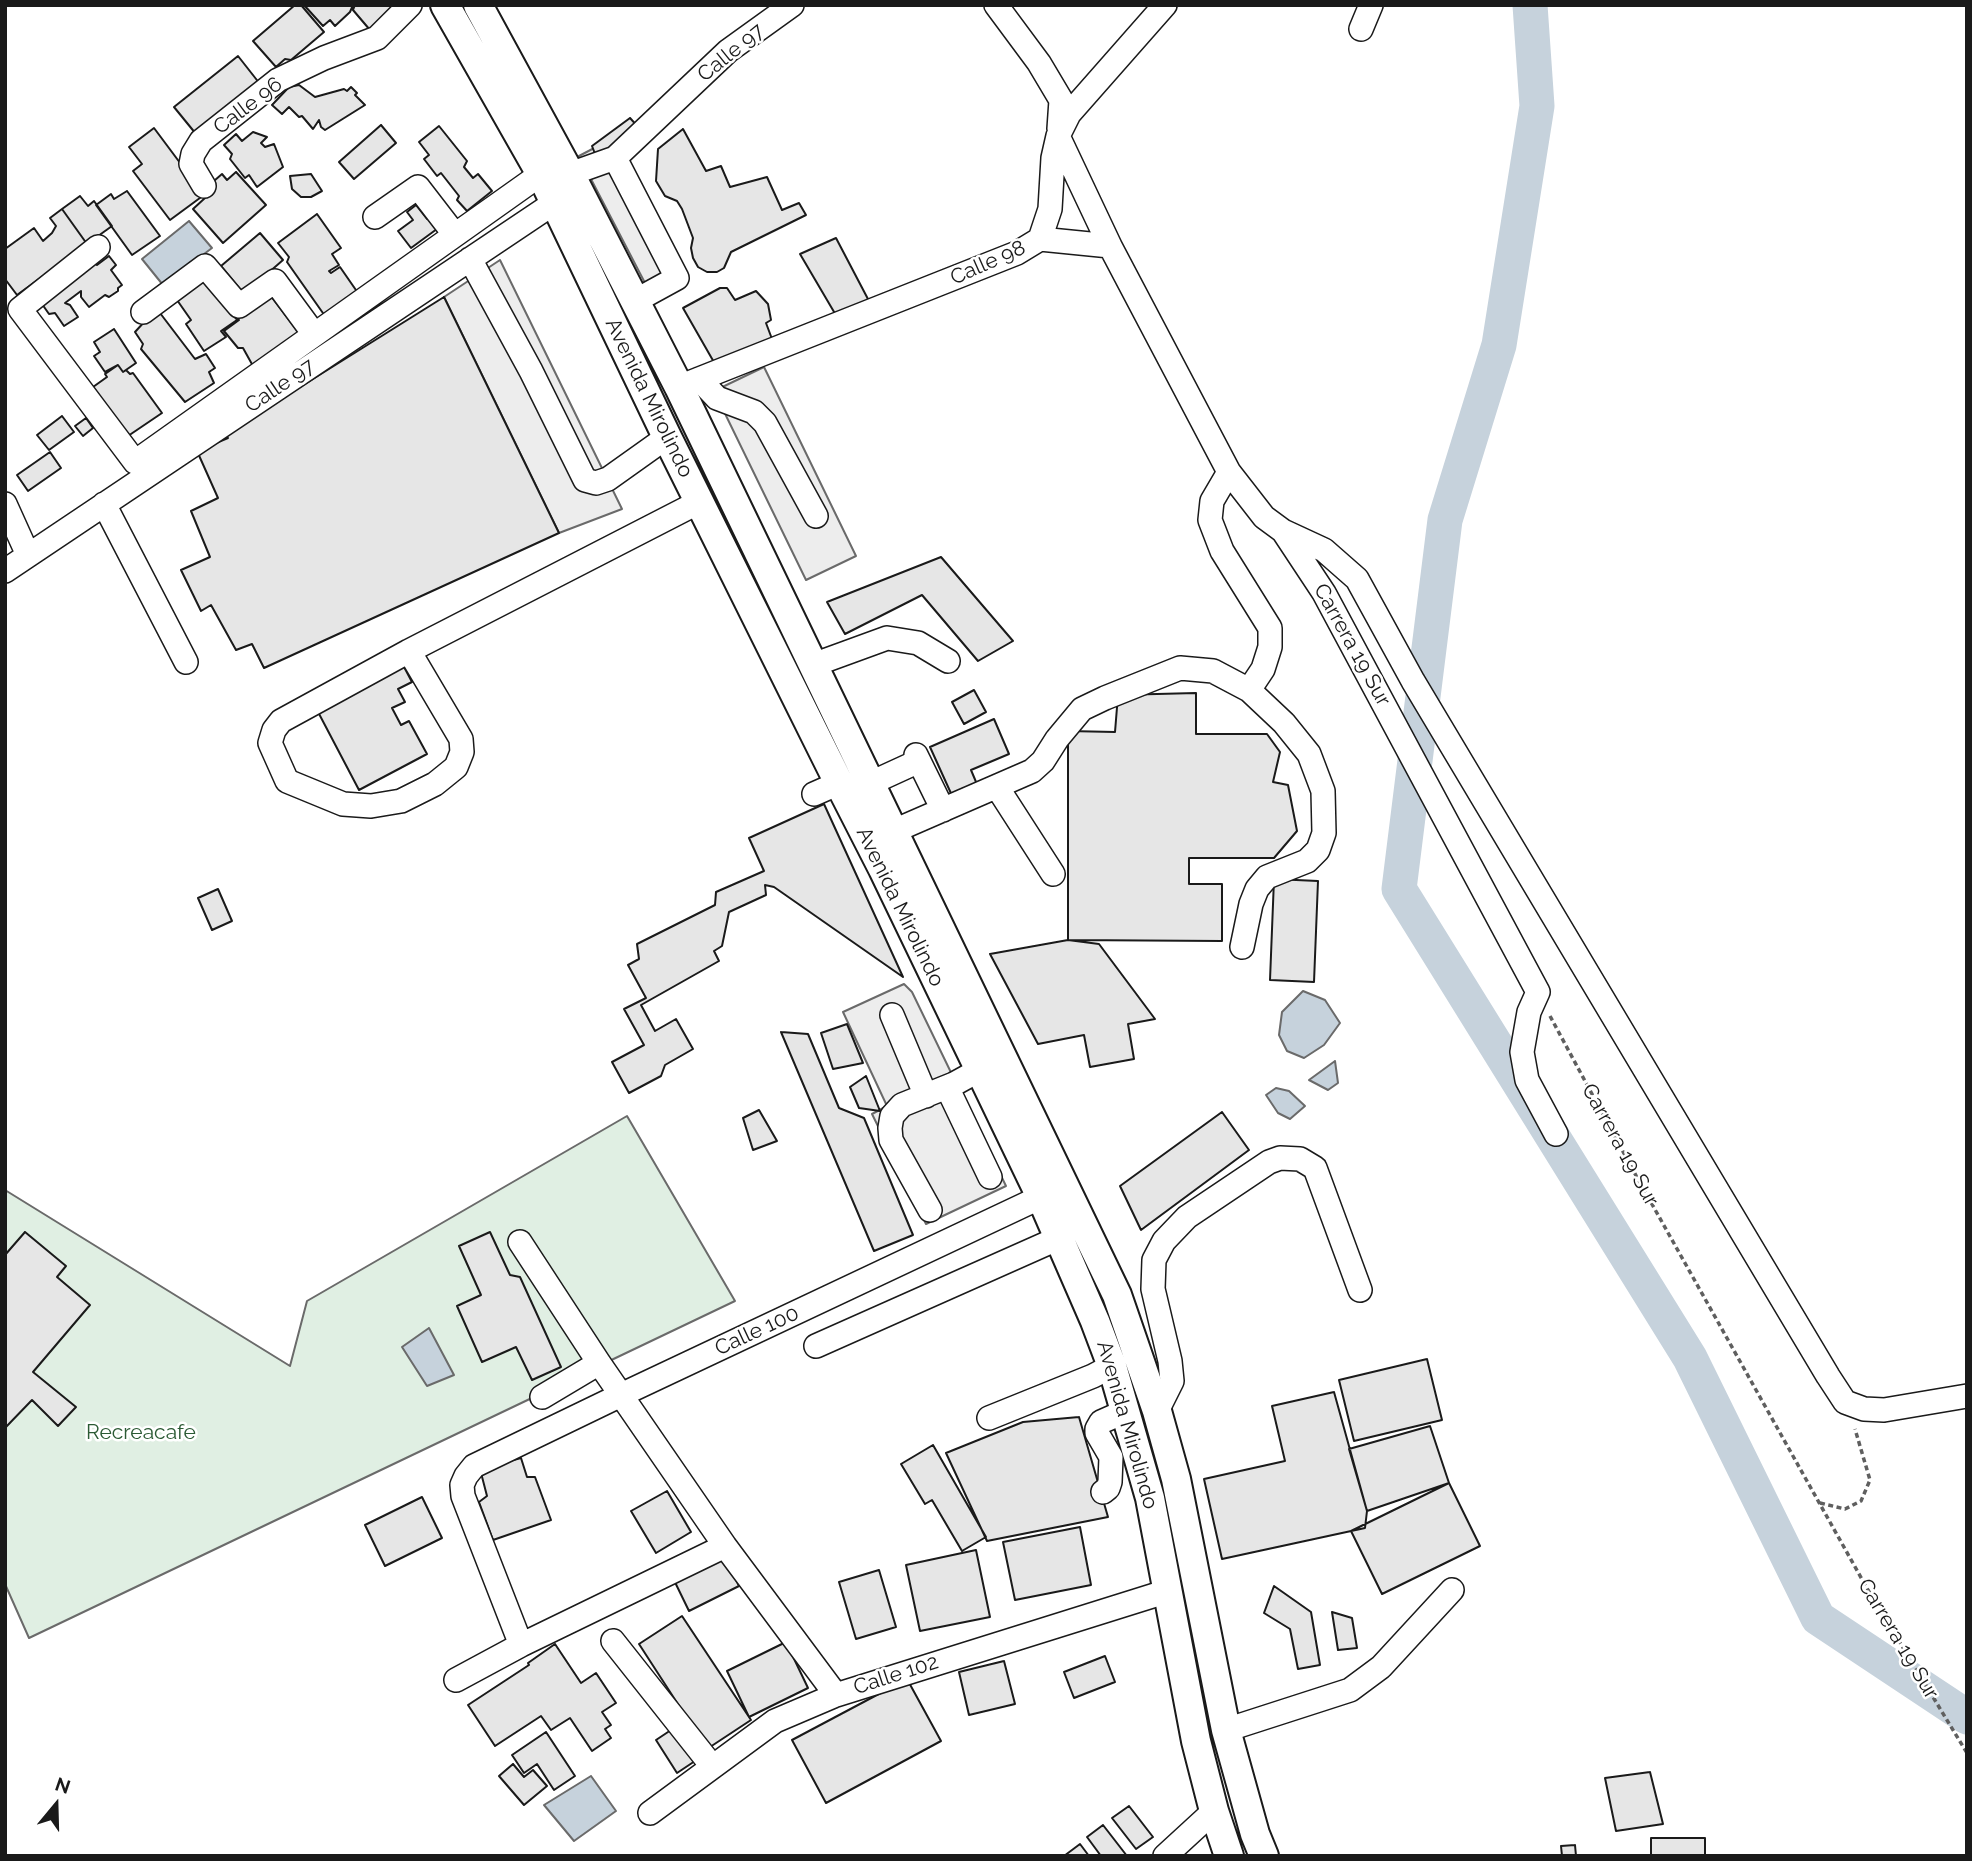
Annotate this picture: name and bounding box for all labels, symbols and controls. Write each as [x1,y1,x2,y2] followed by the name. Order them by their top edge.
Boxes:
[693,19,769,87] street label: Calle 97
[209,72,287,140] street label: Calle 96
[946,235,1030,291] street label: Calle 98
[600,314,698,482] street label: Avenida Mirolindo
[240,354,320,418] street label: Calle 97
[1308,579,1396,711] street label: Carrera 19 Sur
[851,823,949,991] street label: Avenida Mirolindo
[1576,1079,1664,1211] street label: Carrera 19 Sur
[711,1301,803,1361] street label: Calle 100
[1091,1338,1163,1512] street label: Avenida Mirolindo
[86,1420,196,1446] park label: Recreacafe
[1852,1574,1944,1704] street label: Carrera 19 Sur
[850,1649,942,1701] street label: Calle 102
[21,1770,91,1840] north arrow
[52,1772,73,1798] text: N

